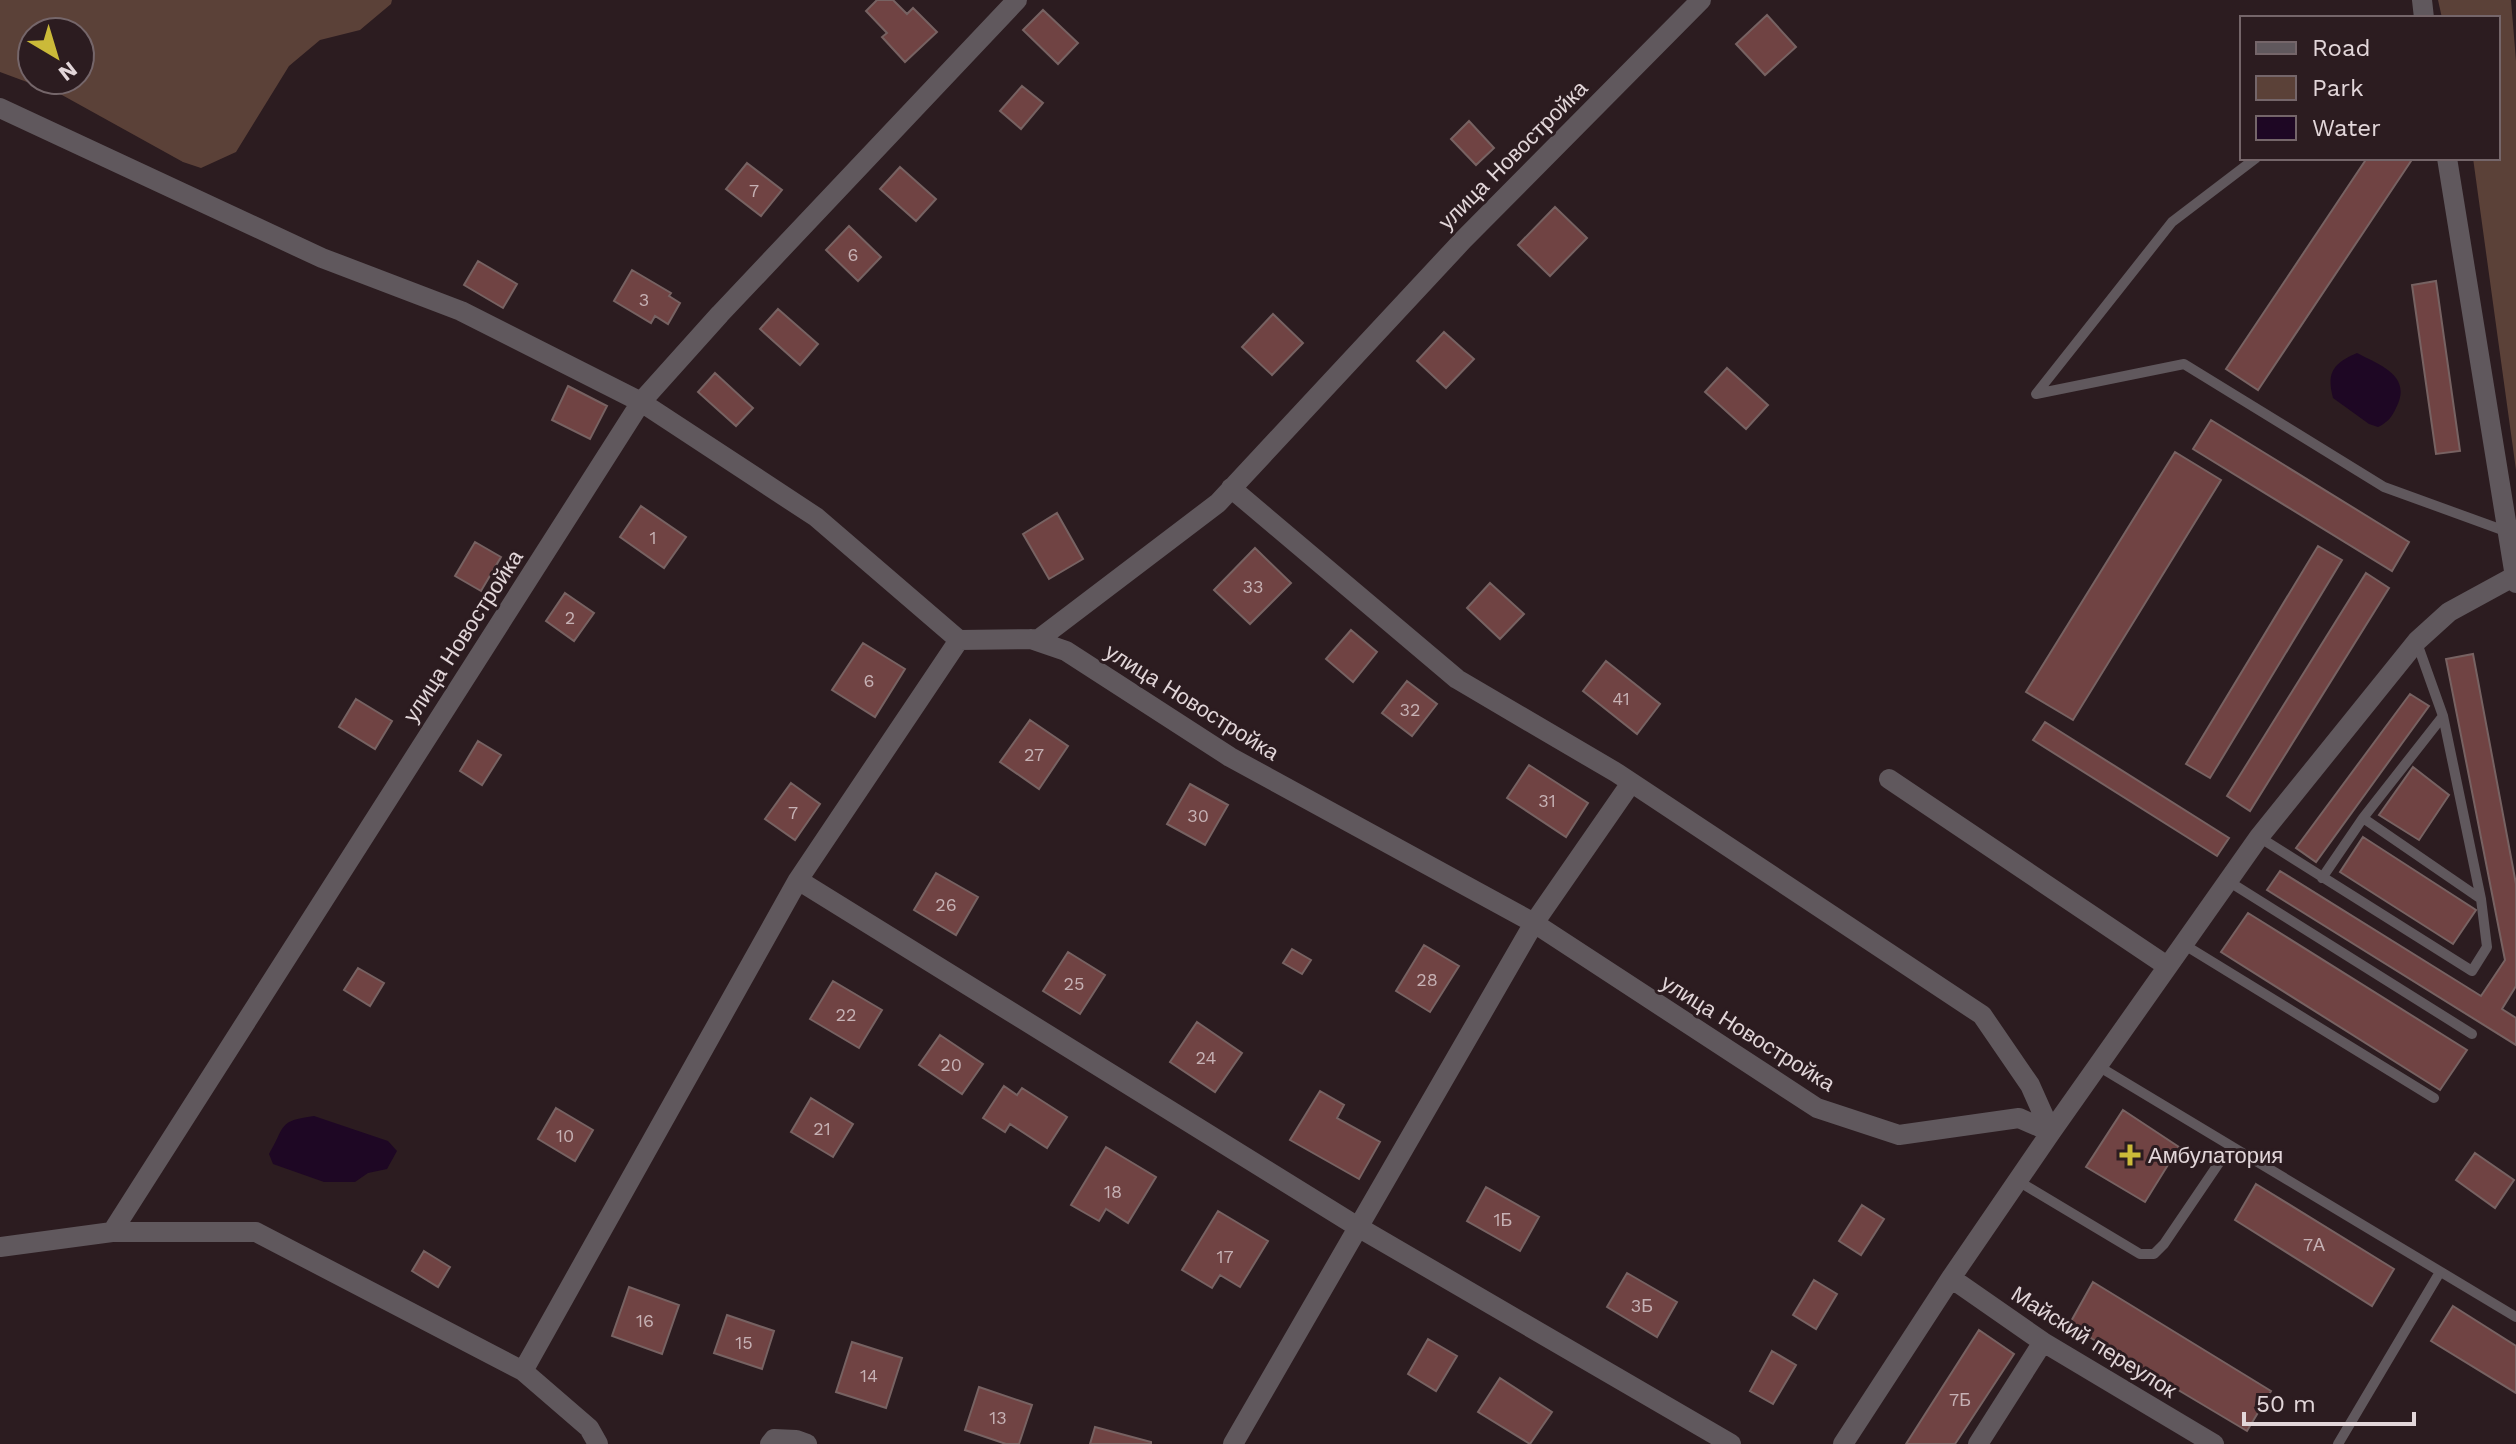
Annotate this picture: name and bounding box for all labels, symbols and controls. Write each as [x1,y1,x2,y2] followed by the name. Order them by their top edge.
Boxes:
[16,16,96,96] north arrow
[2240,16,2500,160] legend
[2312,34,2371,62] text: Road
[54,56,82,86] text: N
[2312,74,2364,102] text: Park
[1433,75,1593,235] street label: улица Новостройка
[2312,114,2381,142] text: Water
[749,180,759,201] house number: 7
[848,244,858,265] house number: 6
[639,289,649,310] house number: 3
[649,527,657,548] house number: 1
[398,545,528,727] street label: улица Новостройка
[1243,576,1264,597] house number: 33
[565,607,575,628] house number: 2
[1101,638,1284,766] street label: улица Новостройка
[864,670,874,691] house number: 6
[1612,688,1630,709] house number: 41
[1400,699,1421,720] house number: 32
[1024,744,1044,765] house number: 27
[1538,790,1556,811] house number: 31
[788,802,798,823] house number: 7
[1187,805,1209,826] house number: 30
[935,894,957,915] house number: 26
[1416,969,1438,990] house number: 28
[1657,969,1840,1097] street label: улица Новостройка
[1064,973,1084,994] house number: 25
[836,1004,857,1025] house number: 22
[1196,1047,1216,1068] house number: 24
[940,1054,962,1075] house number: 20
[813,1118,831,1139] house number: 21
[556,1125,574,1146] house number: 10
[2148,1143,2283,1168] place label: Амбулатория
[2119,1144,2141,1166] marker: Амбулатория
[1104,1181,1122,1202] house number: 18
[1494,1209,1512,1230] house number: 1Б
[2303,1234,2325,1255] house number: 7А
[1216,1246,1234,1267] house number: 17
[2007,1281,2181,1403] street label: Майский переулок
[1631,1295,1653,1316] house number: 3Б
[636,1310,654,1331] house number: 16
[735,1332,753,1353] house number: 15
[860,1365,878,1386] house number: 14
[2244,1376,2414,1426] scale bar
[1949,1389,1971,1410] house number: 7Б
[2256,1390,2316,1418] text: 50 m
[989,1407,1007,1428] house number: 13

